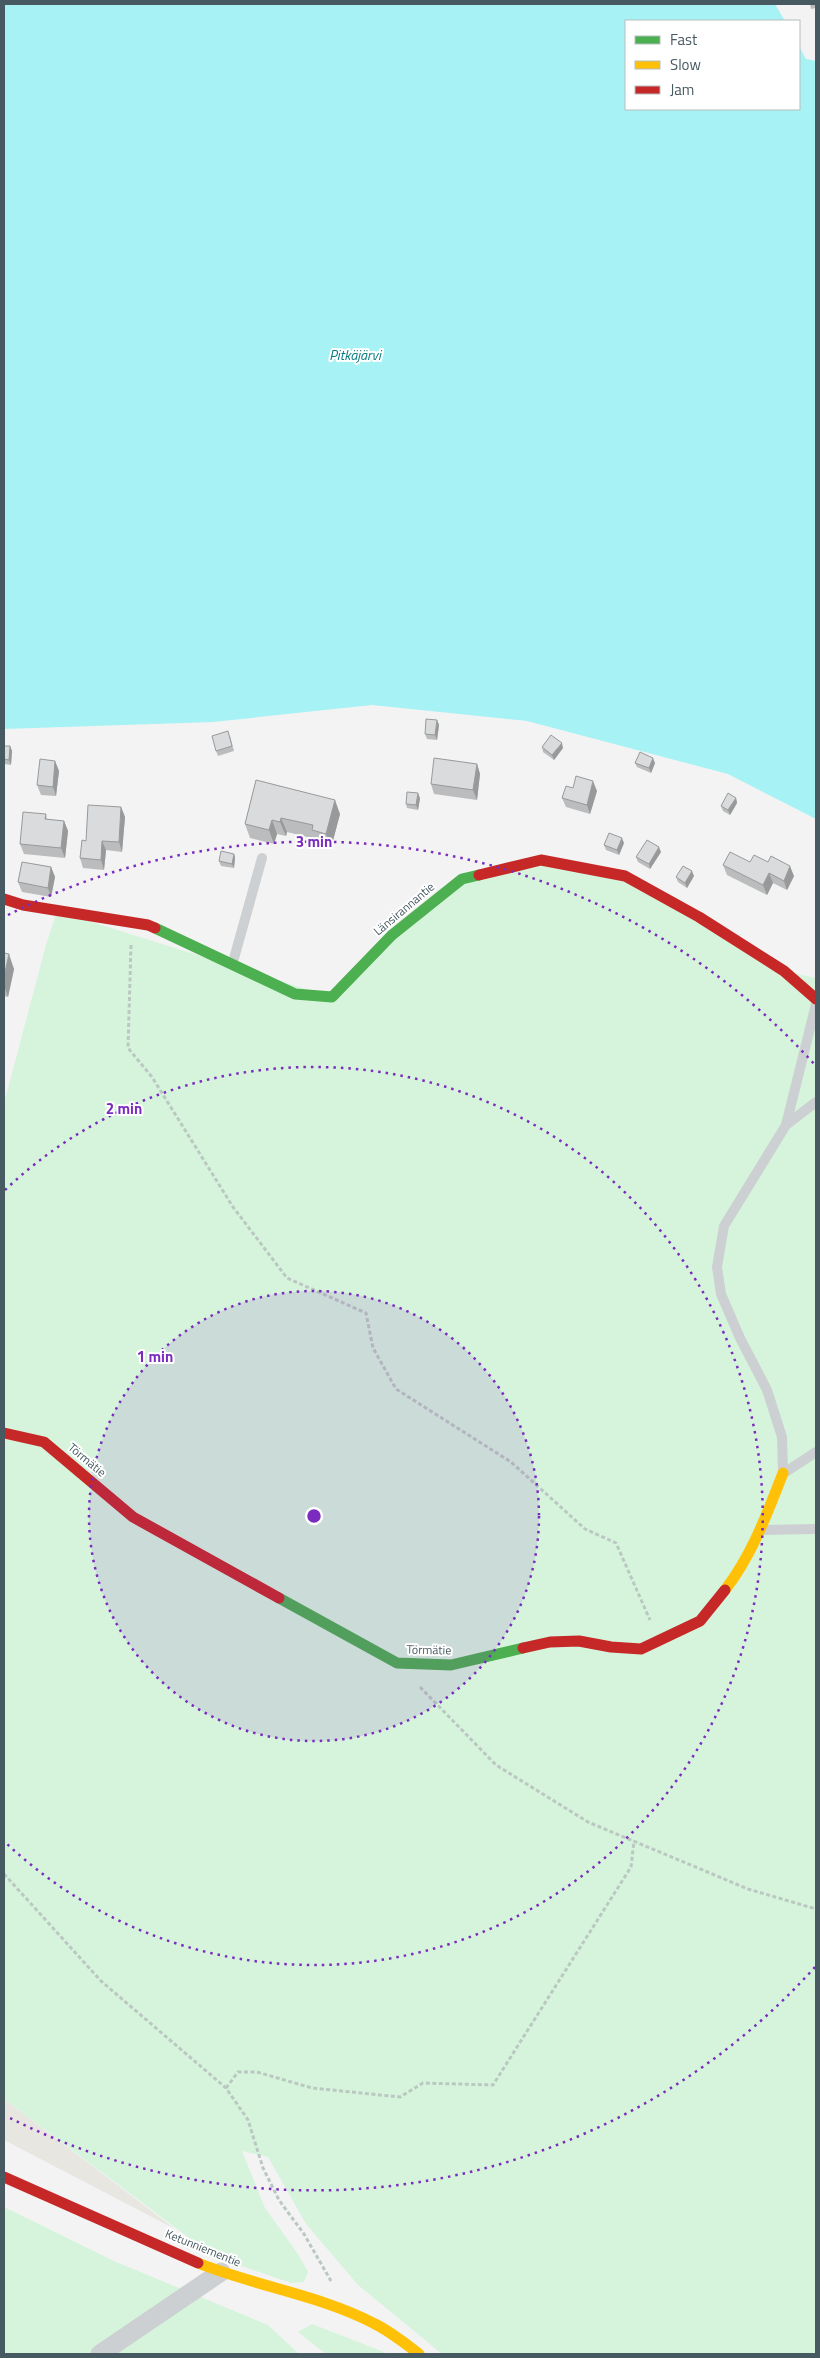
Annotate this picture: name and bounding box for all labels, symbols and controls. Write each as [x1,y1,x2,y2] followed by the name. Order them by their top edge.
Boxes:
[625,20,800,110] legend
[670,28,698,51] text: Fast
[670,53,701,76] text: Slow
[670,78,694,101] text: Jam
[329,344,383,365] water label: Pitkäjärvi
[296,830,332,853] text: 3 min
[369,877,438,940] street label: Länsirannantie
[106,1097,142,1120] text: 2 min
[137,1345,173,1368] text: 1 min
[64,1438,111,1481] street label: Törmätie
[305,1507,323,1525] centre of rings
[407,1640,451,1659] street label: Törmätie
[162,2224,244,2271] street label: Ketunniementie

